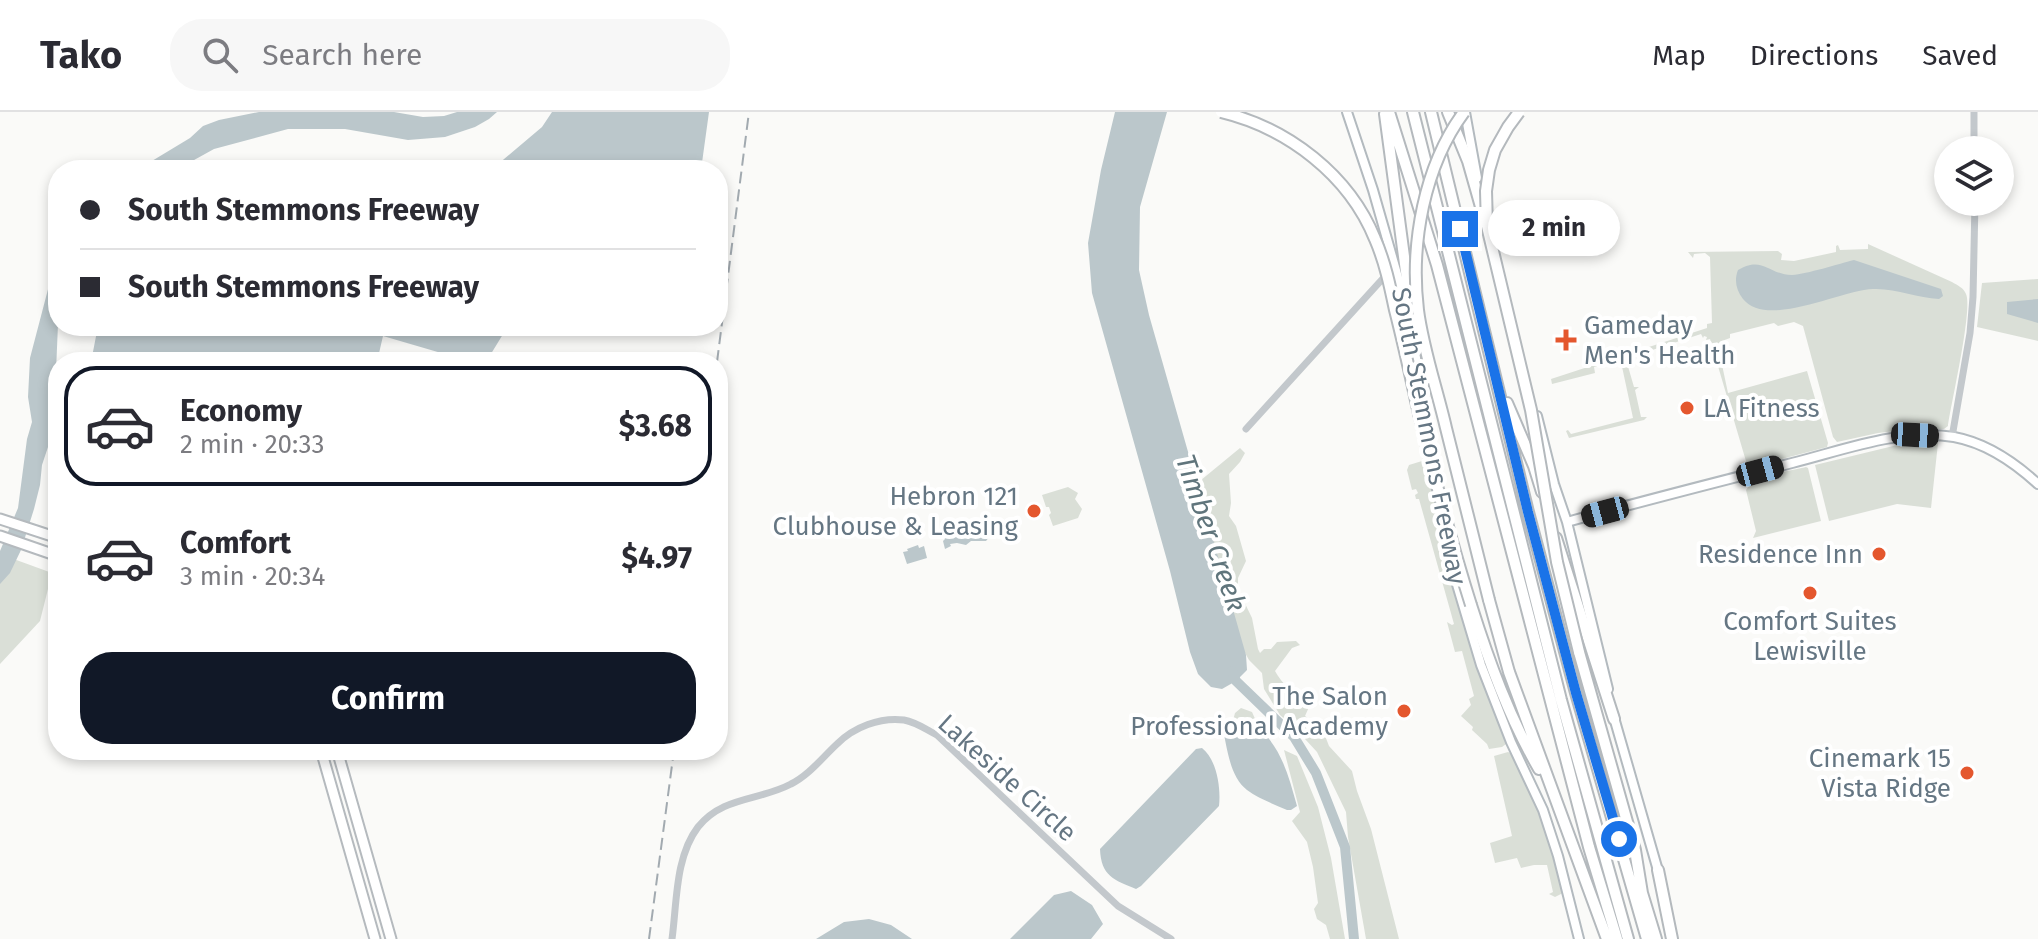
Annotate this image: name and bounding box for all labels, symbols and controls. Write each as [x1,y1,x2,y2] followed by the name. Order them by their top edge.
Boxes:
[170,19,730,91] search box
[40,32,122,78] text: Tako
[198,33,242,77] icon: search
[262,37,422,73] text: Search here
[1652,39,1706,72] text: Map
[1750,39,1878,72] text: Directions
[1922,39,1998,72] text: Saved
[1934,136,2014,216] map controls
[1934,136,2014,216] button: layers
[128,192,479,228] text: South Stemmons Freeway
[1488,201,1620,257] callout: 2 min
[1442,211,1478,247] route end
[1522,212,1586,243] text: 2 min
[128,269,479,305] text: South Stemmons Freeway
[1385,285,1473,587] street label: South Stemmons Freeway
[1584,310,1736,371] place label: Gameday Men's Health
[1555,329,1577,351] marker: Gameday Men's Health
[84,390,156,462] icon: car
[180,393,302,429] text: Economy
[1703,393,1820,424] place label: LA Fitness
[1678,399,1696,417] marker: LA Fitness
[619,408,692,444] text: $3.68
[1890,422,1940,448] car
[180,429,324,460] text: 2 min · 20:33
[1169,450,1253,616] water label: Timber Creek
[1734,453,1786,489] car
[773,481,1018,542] place label: Hebron 121 Clubhouse & Leasing
[1579,494,1631,530] car
[1025,502,1043,520] marker: Hebron 121 Clubhouse & Leasing
[84,522,156,594] icon: car
[180,525,291,561] text: Comfort
[1698,539,1863,570] place label: Residence Inn
[622,540,692,576] text: $4.97
[1870,545,1888,563] marker: Residence Inn
[180,561,325,592] text: 3 min · 20:34
[1801,584,1819,602] marker: Comfort Suites Lewisville
[1723,606,1897,667] place label: Comfort Suites Lewisville
[80,652,696,744] button: Confirm
[1130,681,1388,742] place label: The Salon Professional Academy
[1395,702,1413,720] marker: The Salon Professional Academy
[931,708,1083,848] street label: Lakeside Circle
[1809,743,1951,804] place label: Cinemark 15 Vista Ridge
[1958,764,1976,782] marker: Cinemark 15 Vista Ridge
[1601,821,1637,857] route start

